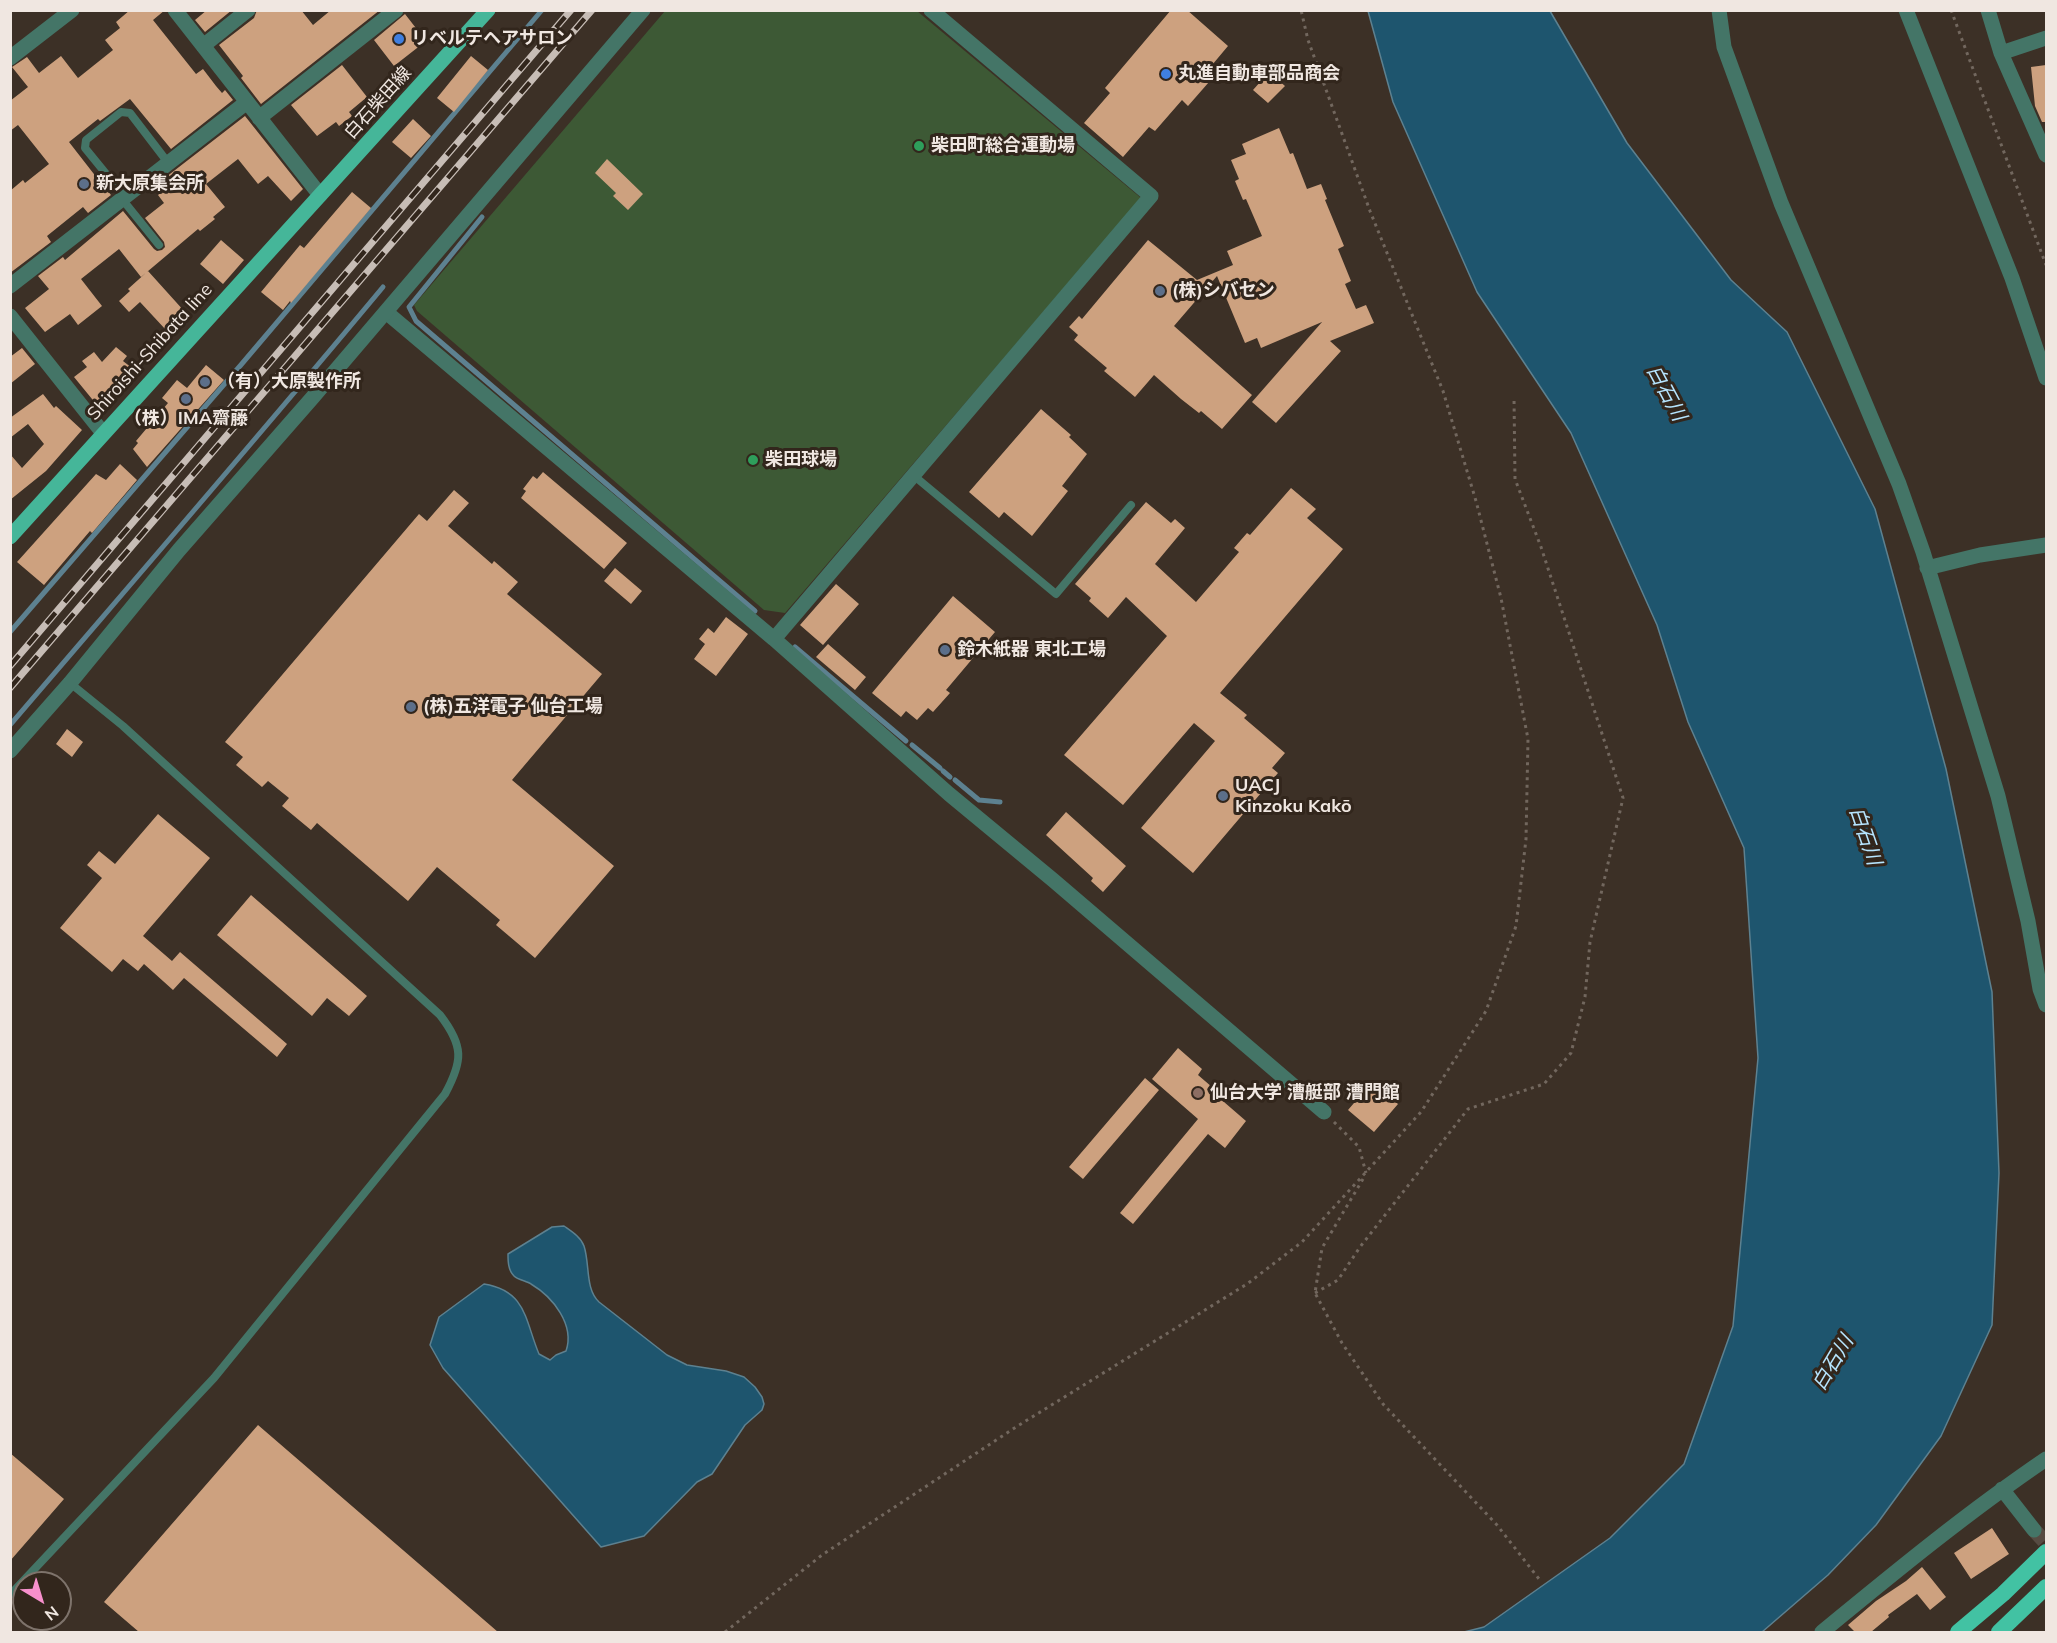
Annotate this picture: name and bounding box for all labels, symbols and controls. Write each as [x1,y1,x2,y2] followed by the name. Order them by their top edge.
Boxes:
[411,28,573,50] place label: リベルテヘアサロン
[392,32,406,46] marker: リベルテヘアサロン
[340,62,416,144] street label: 白石柴田線
[1178,63,1340,85] place label: 丸進自動車部品商会
[1159,67,1173,81] marker: 丸進自動車部品商会
[931,135,1075,157] place label: 柴田町総合運動場
[912,139,926,153] marker: 柴田町総合運動場
[96,173,204,195] place label: 新大原集会所
[77,177,91,191] marker: 新大原集会所
[83,279,217,425] street label: Shiroishi-Shibata line
[1172,280,1275,302] place label: (株)シバセン
[1153,284,1167,298] marker: (株)シバセン
[1641,361,1691,425] water label: 白石川
[217,371,361,393] place label: （有）大原製作所
[198,375,212,389] marker: （有）大原製作所
[179,392,193,406] marker: （株）IMA齋藤
[124,408,248,430] place label: （株）IMA齋藤
[765,449,837,471] place label: 柴田球場
[746,453,760,467] marker: 柴田球場
[957,639,1106,661] place label: 鈴木紙器 東北工場
[938,643,952,657] marker: 鈴木紙器 東北工場
[423,696,603,718] place label: (株)五洋電子 仙台工場
[404,700,418,714] marker: (株)五洋電子 仙台工場
[1235,775,1352,818] place label: UACJ Kinzoku Kakō
[1216,789,1230,803] marker: UACJ Kinzoku Kakō
[1844,804,1886,868] water label: 白石川
[1210,1082,1400,1104] place label: 仙台大学 漕艇部 漕門館
[1191,1086,1205,1100] marker: 仙台大学 漕艇部 漕門館
[1807,1331,1859,1395] water label: 白石川
[12,1571,72,1631] north arrow
[41,1602,63,1625] text: N

